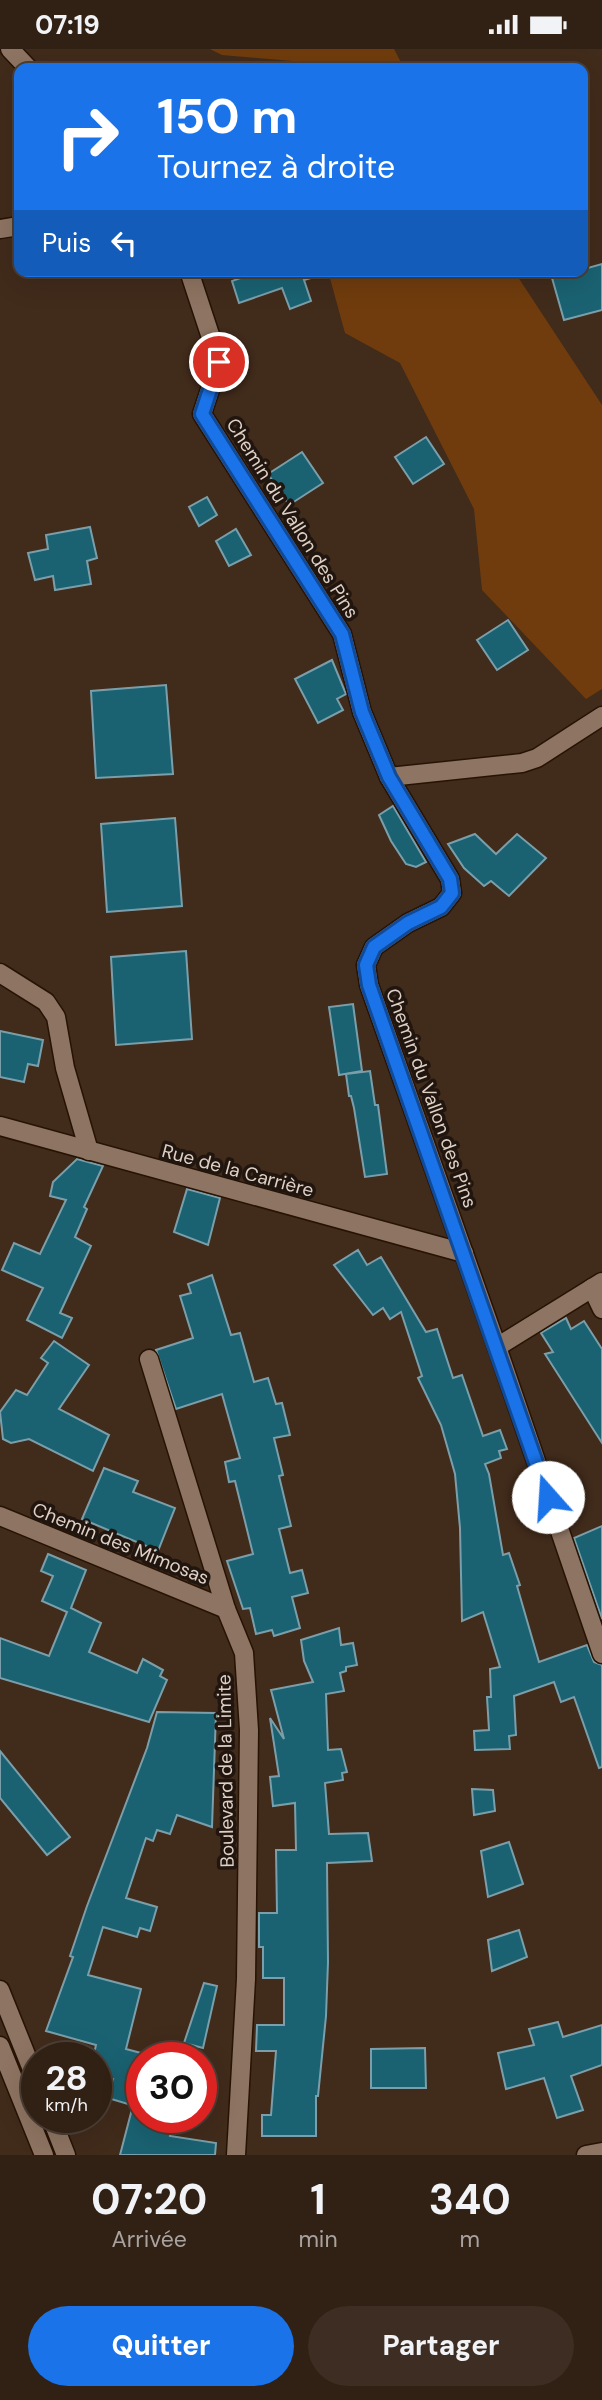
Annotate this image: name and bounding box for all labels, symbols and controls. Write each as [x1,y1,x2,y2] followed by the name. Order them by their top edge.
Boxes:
[35,8,100,42] text: 07:19
[157,84,297,148] text: 150 m
[42,91,133,182] icon: right
[157,146,395,188] text: Tournez à droite
[105,224,143,262] icon: left
[42,226,91,260] text: Puis
[189,332,249,392] pin
[200,343,238,381] icon: arrive
[221,413,365,623] street label: Chemin du Vallon des Pins
[380,985,483,1211] street label: Chemin du Vallon des Pins
[159,1138,317,1203] street label: Rue de la Carrière
[511,1460,585,1534] position arrow
[29,1497,213,1590] street label: Chemin des Mimosas
[211,1674,240,1868] street label: Boulevard de la Limite
[126,2042,217,2133] speed limit sign: 30
[45,2055,88,2101] text: 28
[45,2093,88,2117] text: km/h
[91,2172,207,2227] text: 07:20
[310,2172,326,2227] text: 1
[429,2172,511,2227] text: 340
[111,2224,187,2254] text: Arrivée
[298,2224,338,2254] text: min
[460,2224,480,2254] text: m
[28,2306,294,2386] button: Quitter
[308,2306,574,2386] button: Partager

